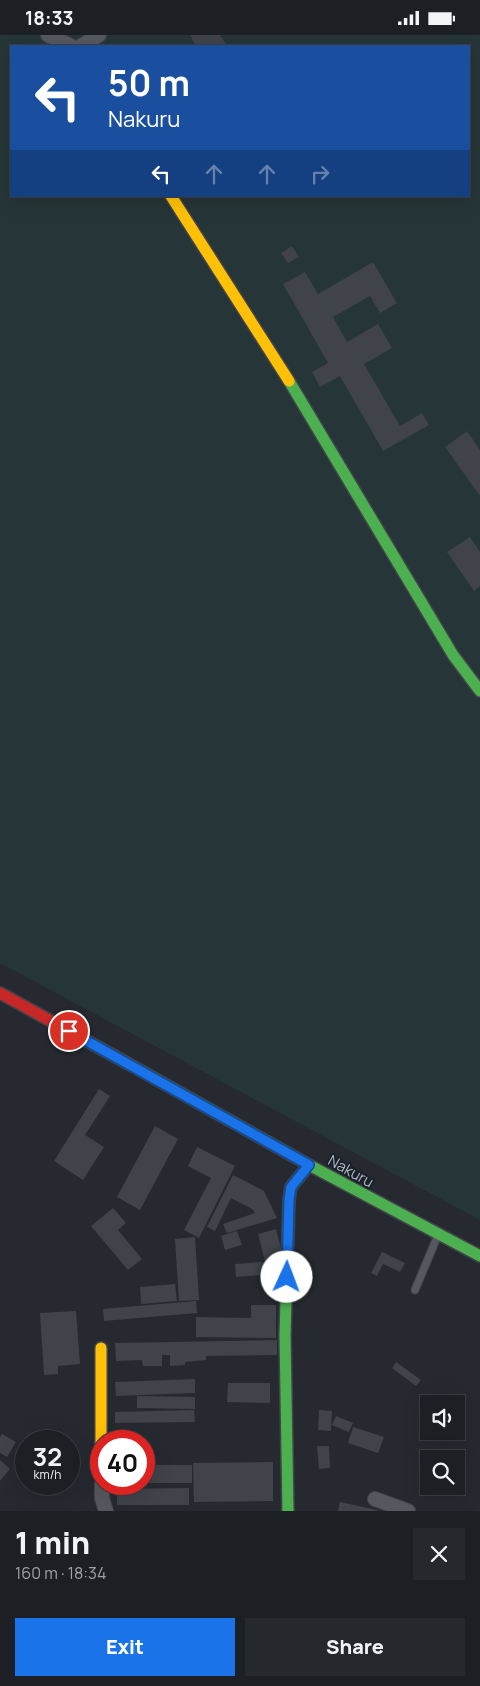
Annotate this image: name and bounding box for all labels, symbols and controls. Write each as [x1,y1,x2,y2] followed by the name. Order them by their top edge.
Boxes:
[25,5,74,31] text: 18:33
[108,59,190,107] text: 50 m
[25,65,90,130] icon: left
[108,104,180,134] text: Nakuru
[147,160,175,188] icon: left
[200,160,228,188] icon: ahead
[253,160,281,188] icon: ahead
[306,160,334,188] icon: right
[48,1010,90,1052] pin
[55,1017,83,1045] icon: arrive
[324,1150,378,1192] street label: Nakuru
[260,1250,312,1302] position arrow
[420,1395,465,1495] map controls
[420,1395,465,1440] button: sound
[90,1430,155,1495] speed limit sign: 40
[33,1439,62,1474] text: 32
[420,1450,465,1495] button: search
[34,1466,61,1483] text: km/h
[15,1522,90,1563] text: 1 min
[413,1528,465,1580] button: close
[15,1562,106,1584] text: 160 m · 18:34
[15,1618,235,1676] button: Exit
[245,1618,465,1676] button: Share

